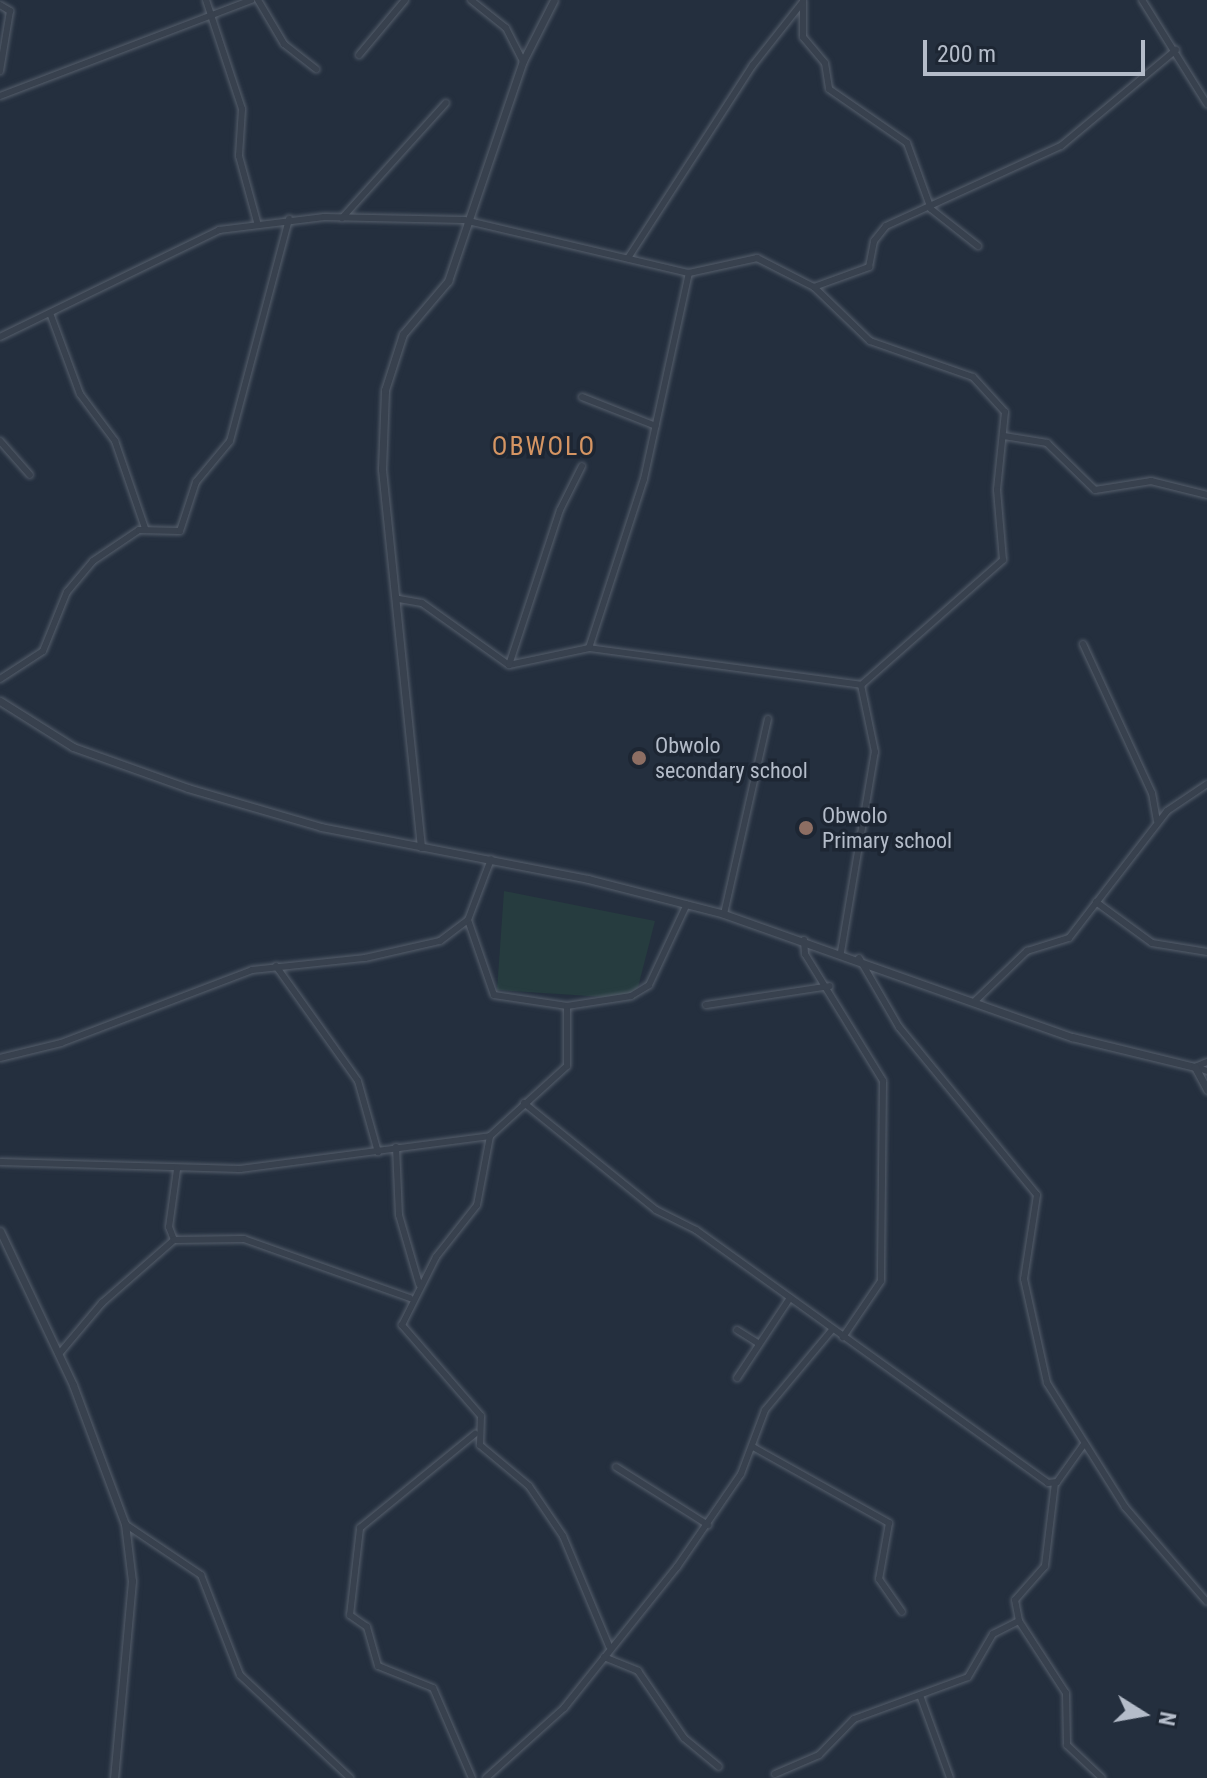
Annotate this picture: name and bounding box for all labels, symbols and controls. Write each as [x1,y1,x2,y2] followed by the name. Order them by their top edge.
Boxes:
[927,24,1149,74] scale bar
[937,40,996,68] text: 200 m
[492,431,596,463] district label: OBWOLO
[655,732,808,784] place label: Obwolo secondary school
[630,749,648,767] marker: Obwolo secondary school
[822,802,952,854] place label: Obwolo Primary school
[797,819,815,837] marker: Obwolo Primary school
[1103,1674,1183,1754] north arrow
[1153,1710,1181,1728] text: N

